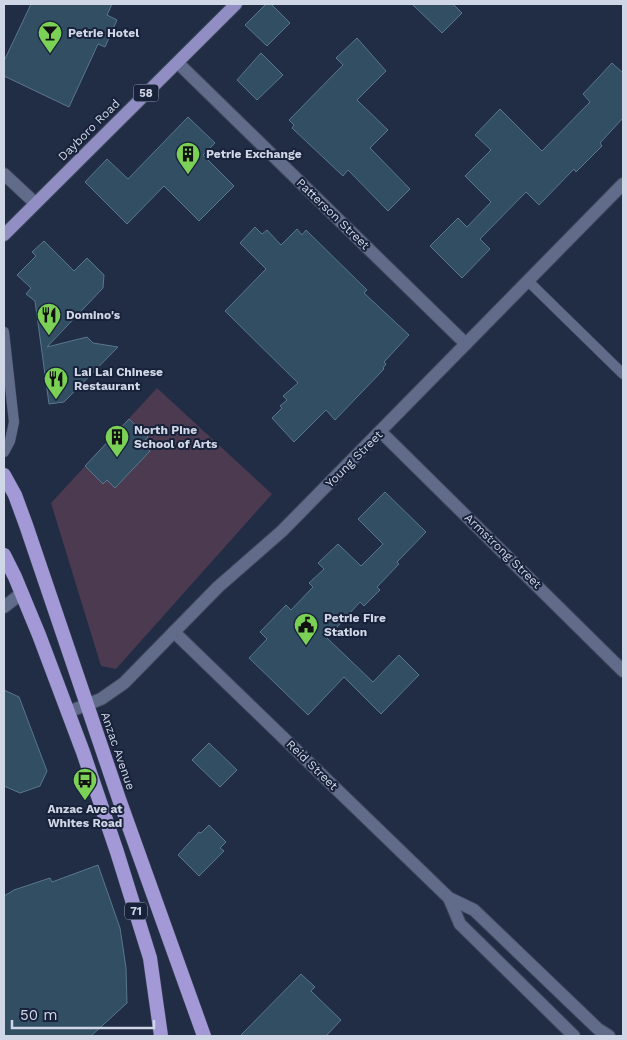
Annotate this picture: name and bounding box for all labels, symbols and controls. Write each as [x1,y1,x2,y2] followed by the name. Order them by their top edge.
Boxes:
[37,20,63,54] bar icon: Petrie Hotel
[68,26,139,40] place label: Petrie Hotel
[134,85,158,102] road number: 58
[55,96,123,164] street label: Dayboro Road
[175,141,201,175] building icon: Petrie Exchange
[206,147,302,161] place label: Petrie Exchange
[294,176,372,252] street label: Patterson Street
[36,302,62,336] restaurant icon: Domino's
[66,308,121,322] place label: Domino's
[74,365,163,393] place label: Lai Lai Chinese Restaurant
[43,366,69,400] restaurant icon: Lai Lai Chinese Restaurant
[134,423,218,451] place label: North Pine School of Arts
[104,424,130,458] building icon: North Pine School of Arts
[323,428,385,490] street label: Young Street
[462,511,544,591] street label: Armstrong Street
[324,611,386,639] place label: Petrie Fire Station
[293,612,319,646] public building icon: Petrie Fire Station
[98,710,138,792] street label: Anzac Avenue
[284,737,340,793] street label: Reid Street
[72,767,98,801] bus stop icon: Anzac Ave at Whites Road
[47,802,123,830] place label: Anzac Ave at Whites Road
[125,902,147,919] road number: 71
[12,998,155,1030] scale bar
[20,1006,57,1024] text: 50 m

